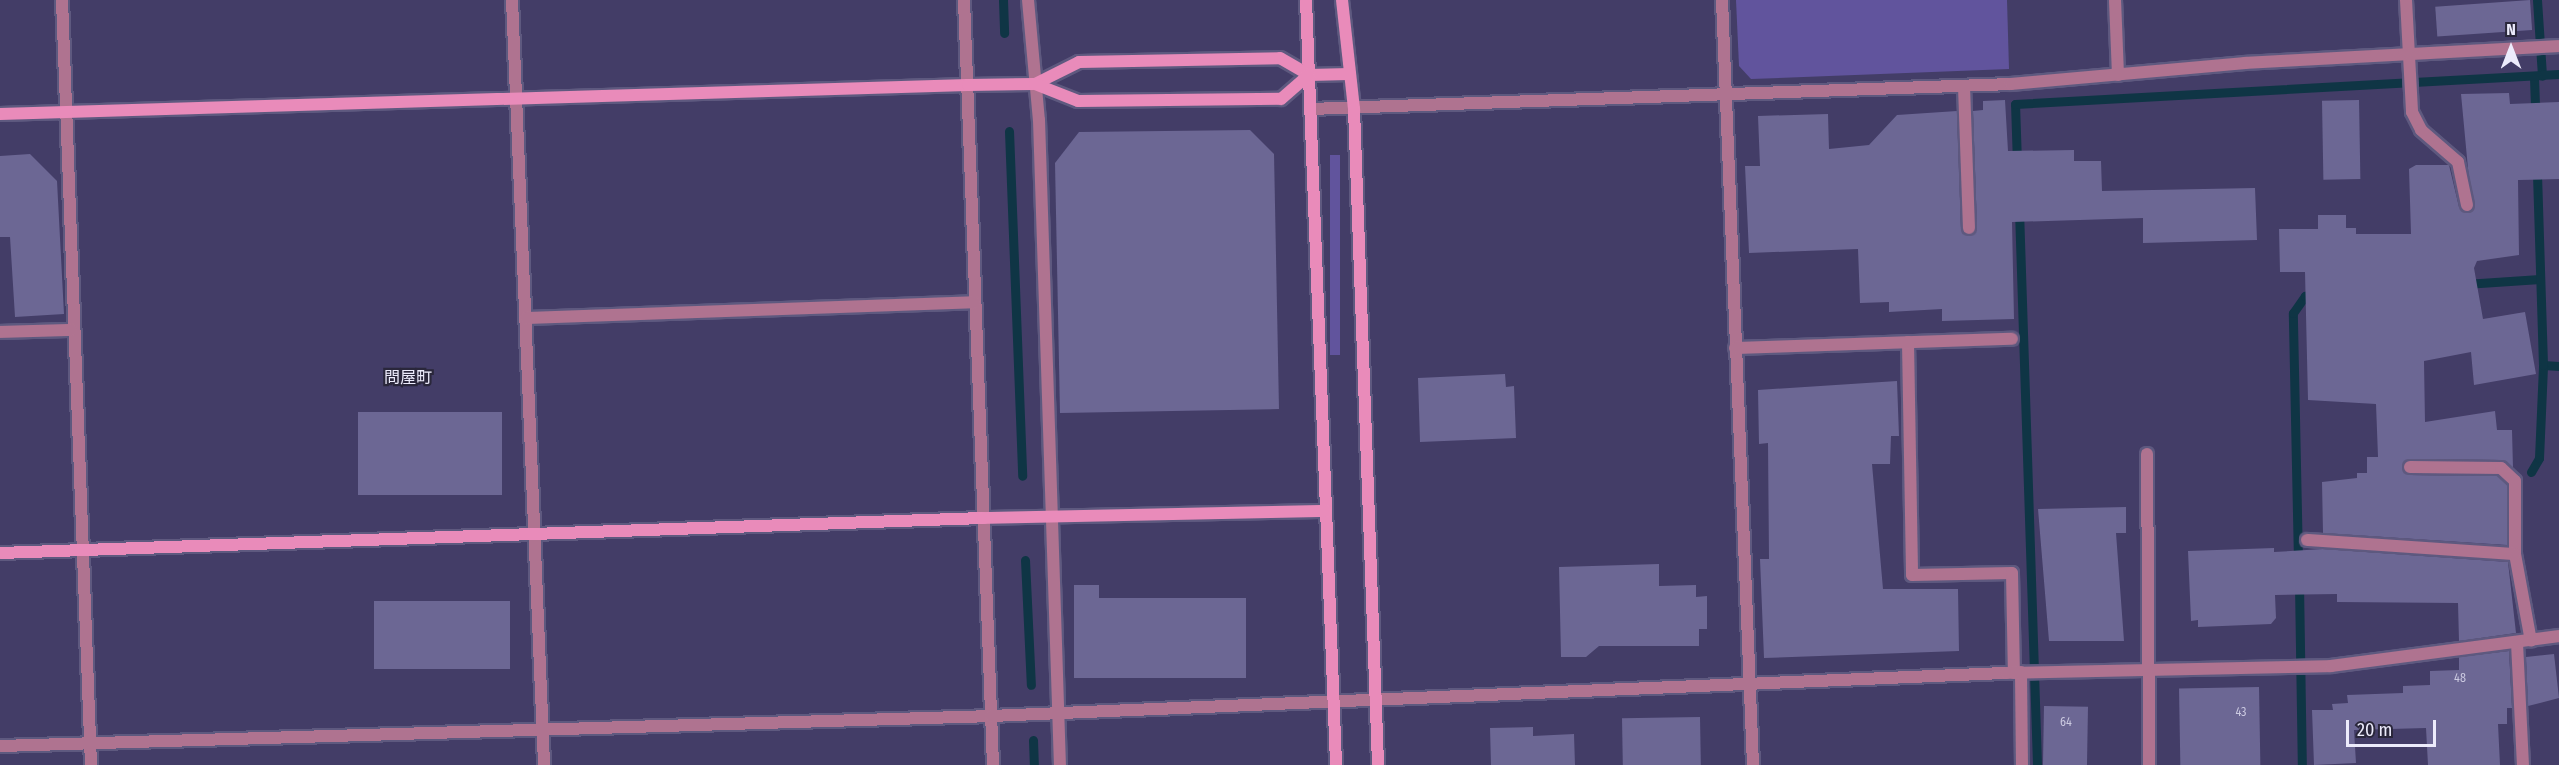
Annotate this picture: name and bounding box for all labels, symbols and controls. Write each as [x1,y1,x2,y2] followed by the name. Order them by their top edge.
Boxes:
[2481,18,2541,78] north arrow
[2506,20,2516,39] text: N
[384,368,432,388] district label: 問屋町
[2454,672,2466,686] house number: 48
[2235,706,2247,720] house number: 43
[2349,708,2439,746] scale bar
[2060,716,2072,730] house number: 64
[2357,719,2392,741] text: 20 m

